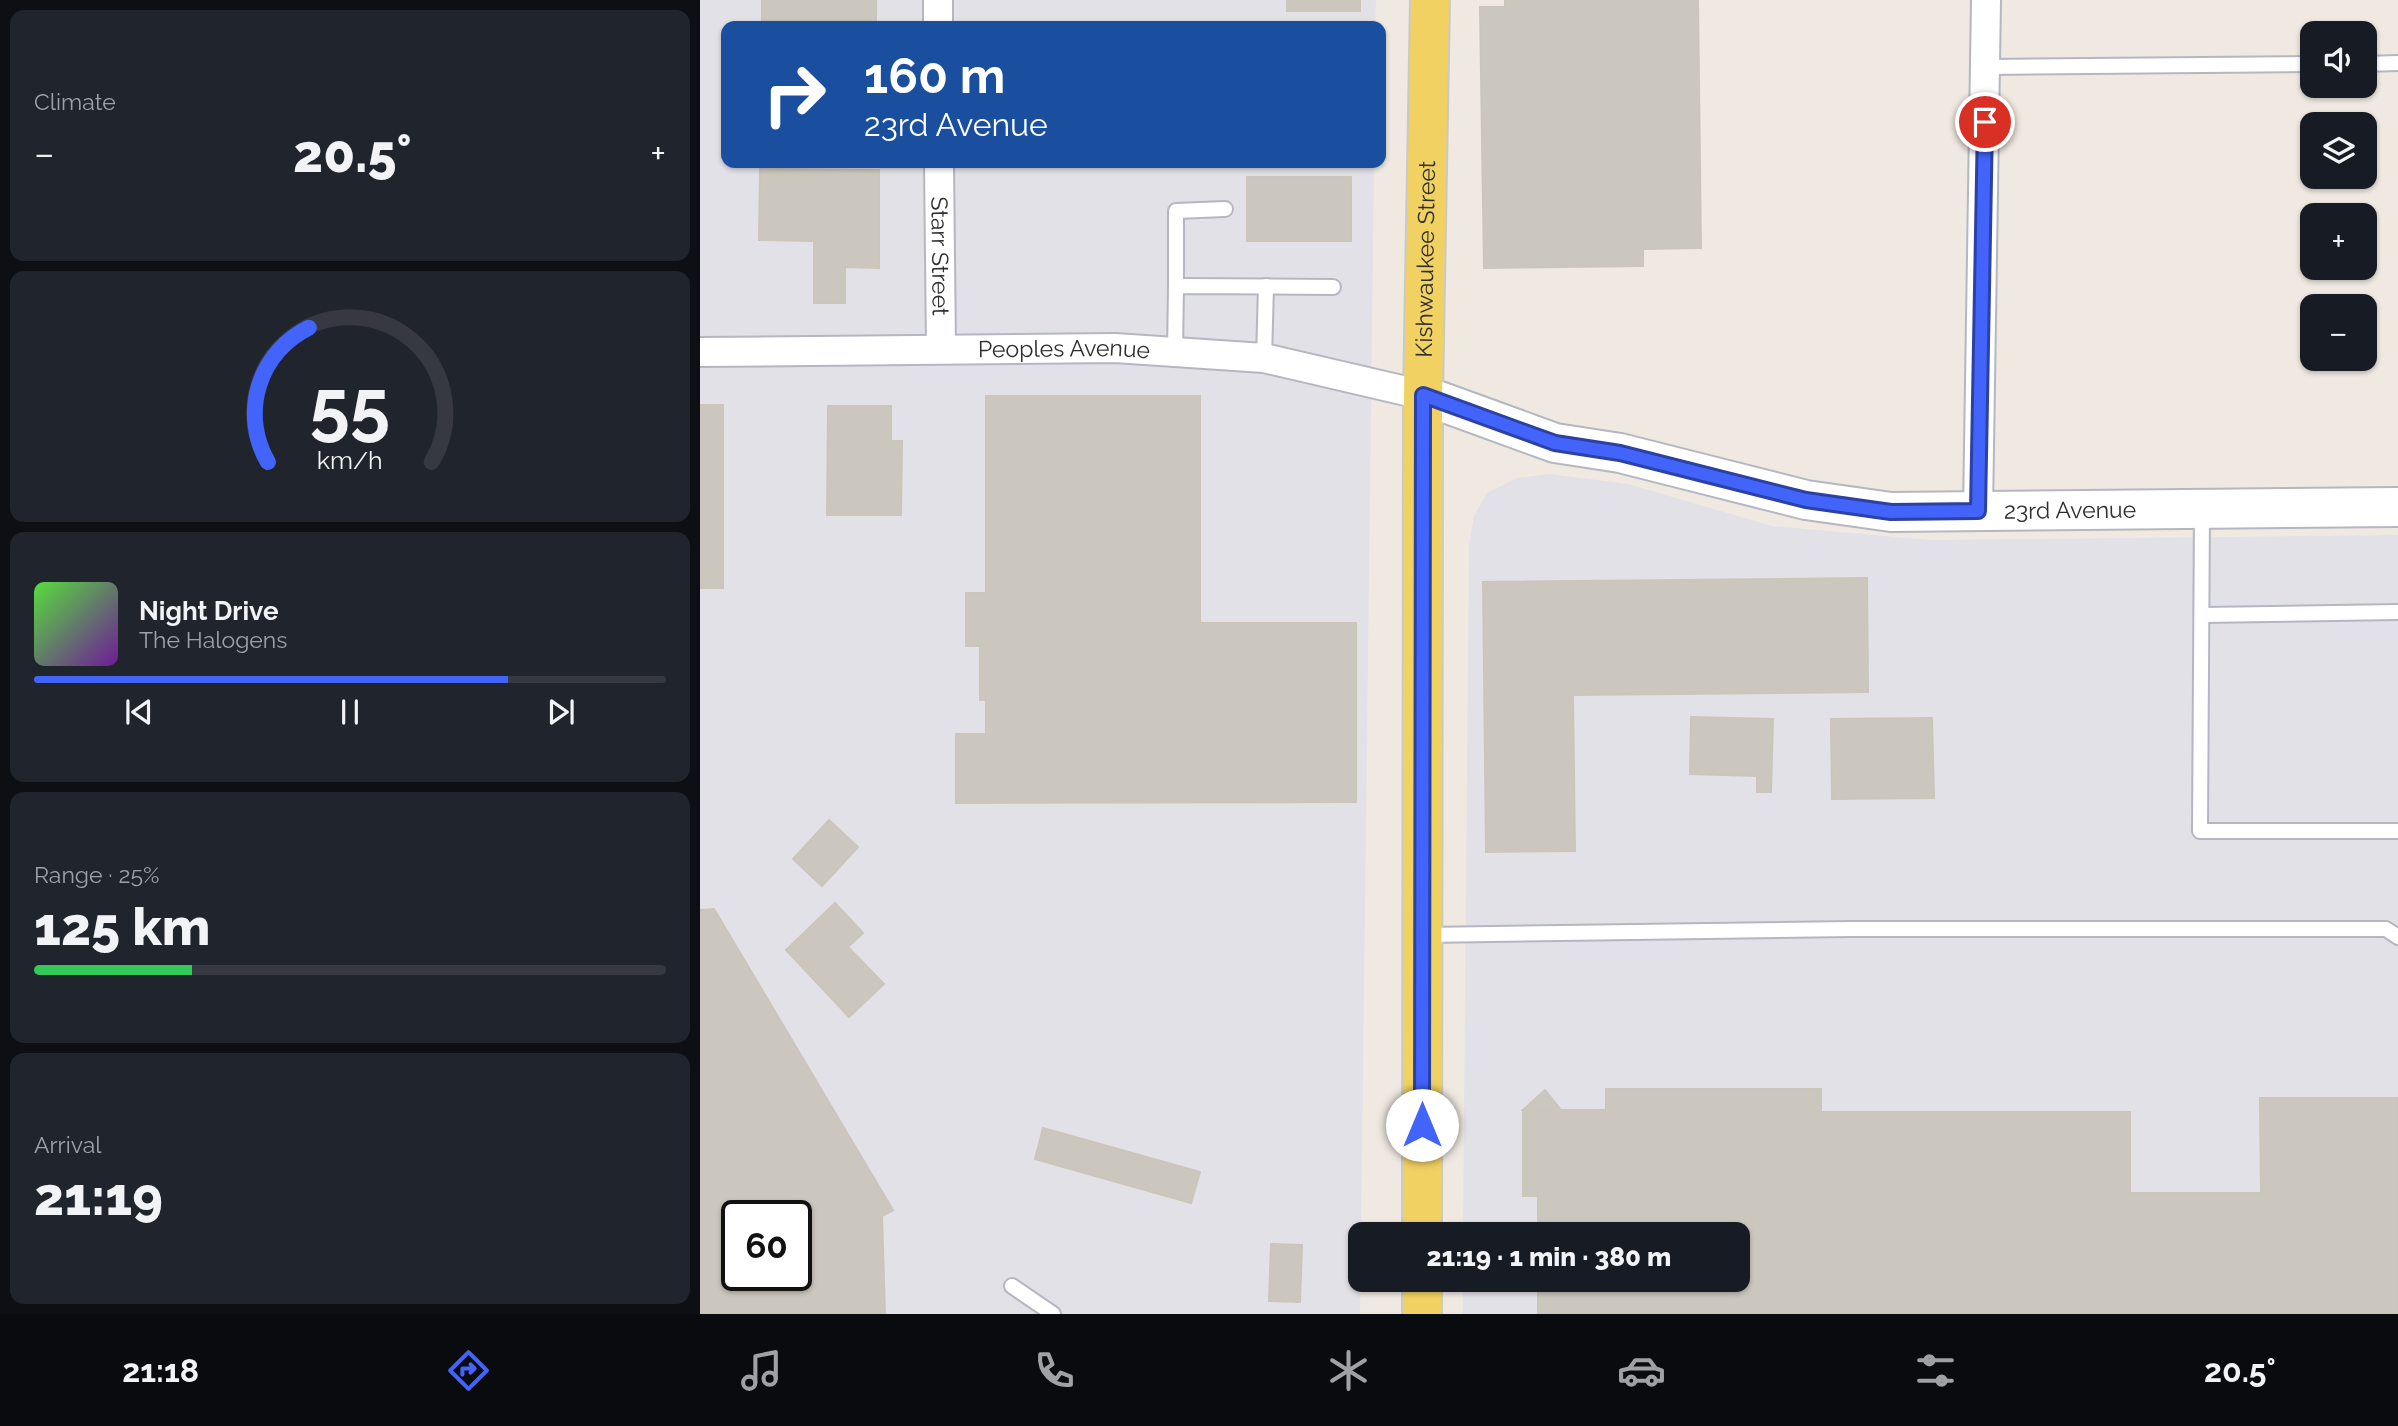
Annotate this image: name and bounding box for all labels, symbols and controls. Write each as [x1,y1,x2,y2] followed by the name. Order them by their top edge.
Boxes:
[2300,21,2377,371] map controls
[2300,21,2377,98] button: sound
[864,47,1005,104] text: 160 m
[749,49,840,140] icon: right
[34,88,116,115] text: Climate
[1955,92,2015,152] pin
[1966,103,2004,141] icon: arrive
[864,106,1048,143] text: 23rd Avenue
[2300,112,2377,189] button: layers
[293,123,412,184] text: 20.5°
[34,131,54,176] text: −
[650,131,666,176] text: +
[1410,160,1440,358] street label: Kishwaukee Street
[926,196,955,316] street label: Starr Street
[2300,203,2377,280] button: +
[2300,294,2377,371] button: −
[978,334,1151,363] street label: Peoples Avenue
[310,365,390,450] text: 55
[317,445,383,475] text: km/h
[2004,496,2136,524] street label: 23rd Avenue
[139,596,278,626] text: Night Drive
[139,626,287,653] text: The Halogens
[120,693,158,731] icon: previous
[331,693,369,731] icon: pause
[542,693,580,731] icon: next
[34,861,160,888] text: Range · 25%
[34,896,210,957] text: 125 km
[1385,1088,1459,1162] position arrow
[34,1131,101,1158] text: Arrival
[34,1166,163,1227] text: 21:19
[721,1200,812,1291] speed limit sign: 60
[1427,1242,1671,1272] text: 21:19 · 1 min · 380 m
[444,1346,493,1395] icon: directions
[737,1346,786,1395] icon: music
[1030,1346,1079,1395] icon: phone
[1324,1346,1373,1395] icon: climate
[1617,1346,1666,1395] icon: car
[1911,1346,1960,1395] icon: filters
[122,1352,199,1389] text: 21:18
[2204,1352,2276,1389] text: 20.5°

